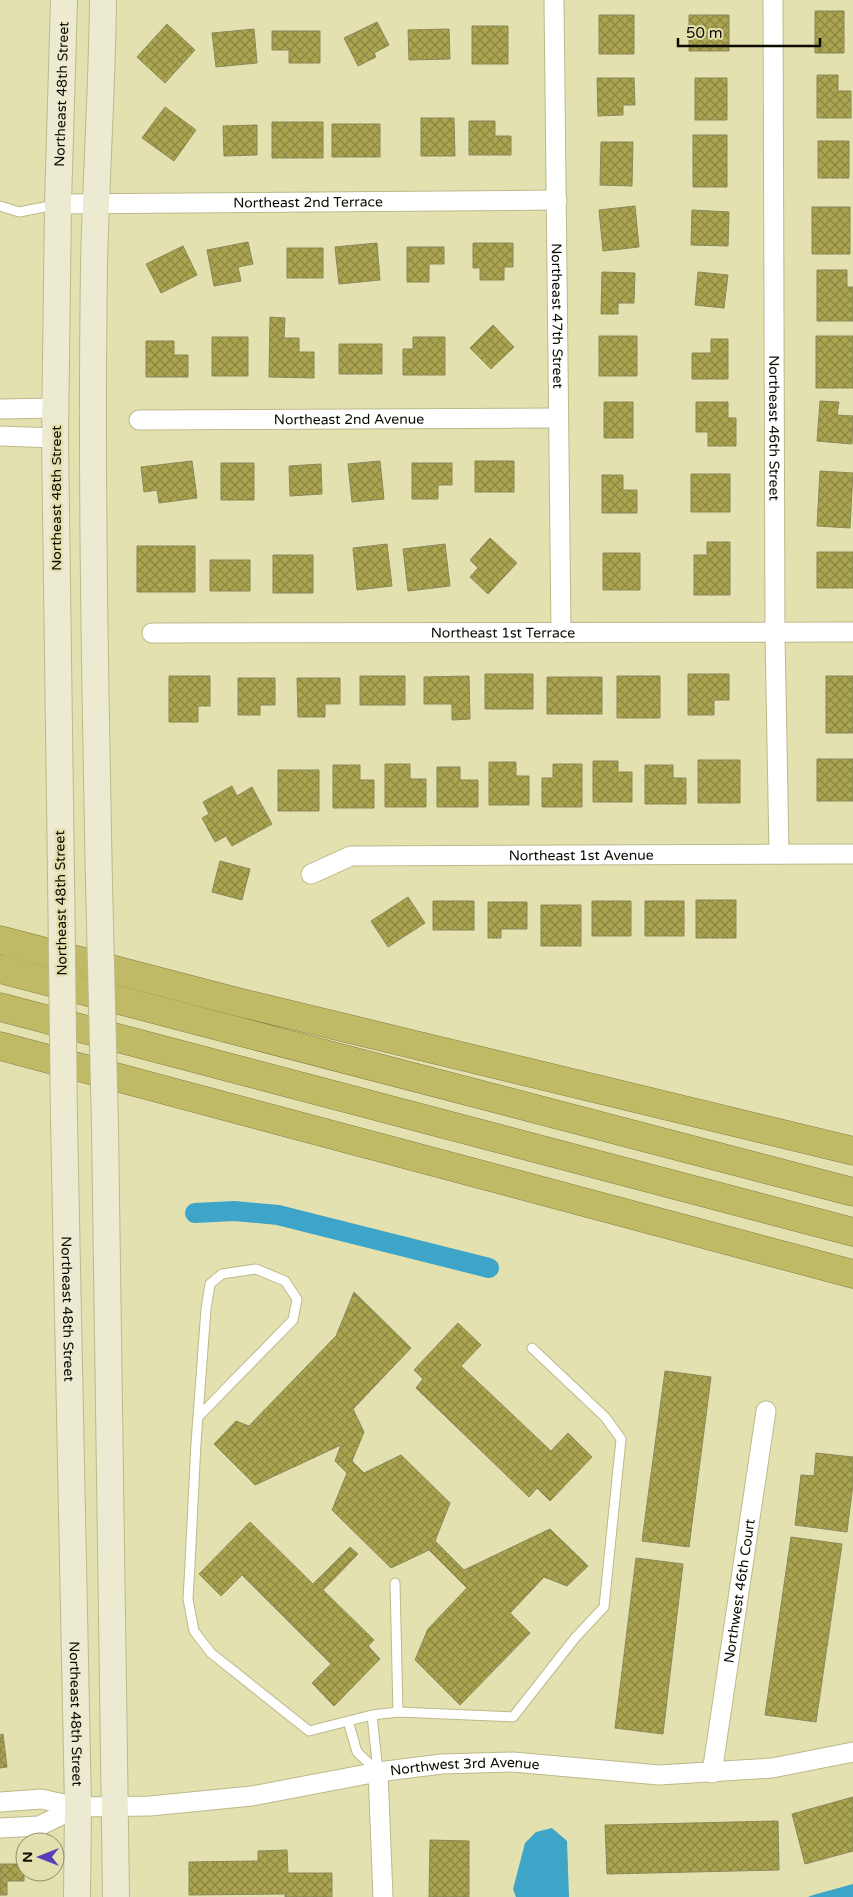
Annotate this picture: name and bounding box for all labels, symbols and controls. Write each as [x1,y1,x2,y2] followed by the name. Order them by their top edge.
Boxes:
[678,15,820,47] scale bar
[51,20,72,167] street label: Northeast 48th Street
[686,24,723,42] text: 50 m
[233,193,383,211] street label: Northeast 2nd Terrace
[548,243,567,389] street label: Northeast 47th Street
[766,355,783,501] street label: Northeast 46th Street
[274,410,424,428] street label: Northeast 2nd Avenue
[48,425,65,571] street label: Northeast 48th Street
[431,624,575,641] street label: Northeast 1st Terrace
[51,830,71,976] street label: Northeast 48th Street
[509,846,654,864] street label: Northeast 1st Avenue
[58,1236,78,1383] street label: Northeast 48th Street
[720,1517,758,1664] street label: Northwest 46th Court
[66,1641,86,1787] street label: Northeast 48th Street
[389,1753,540,1779] street label: Northwest 3rd Avenue
[15,1832,65,1882] north arrow
[19,1851,36,1863] text: N

